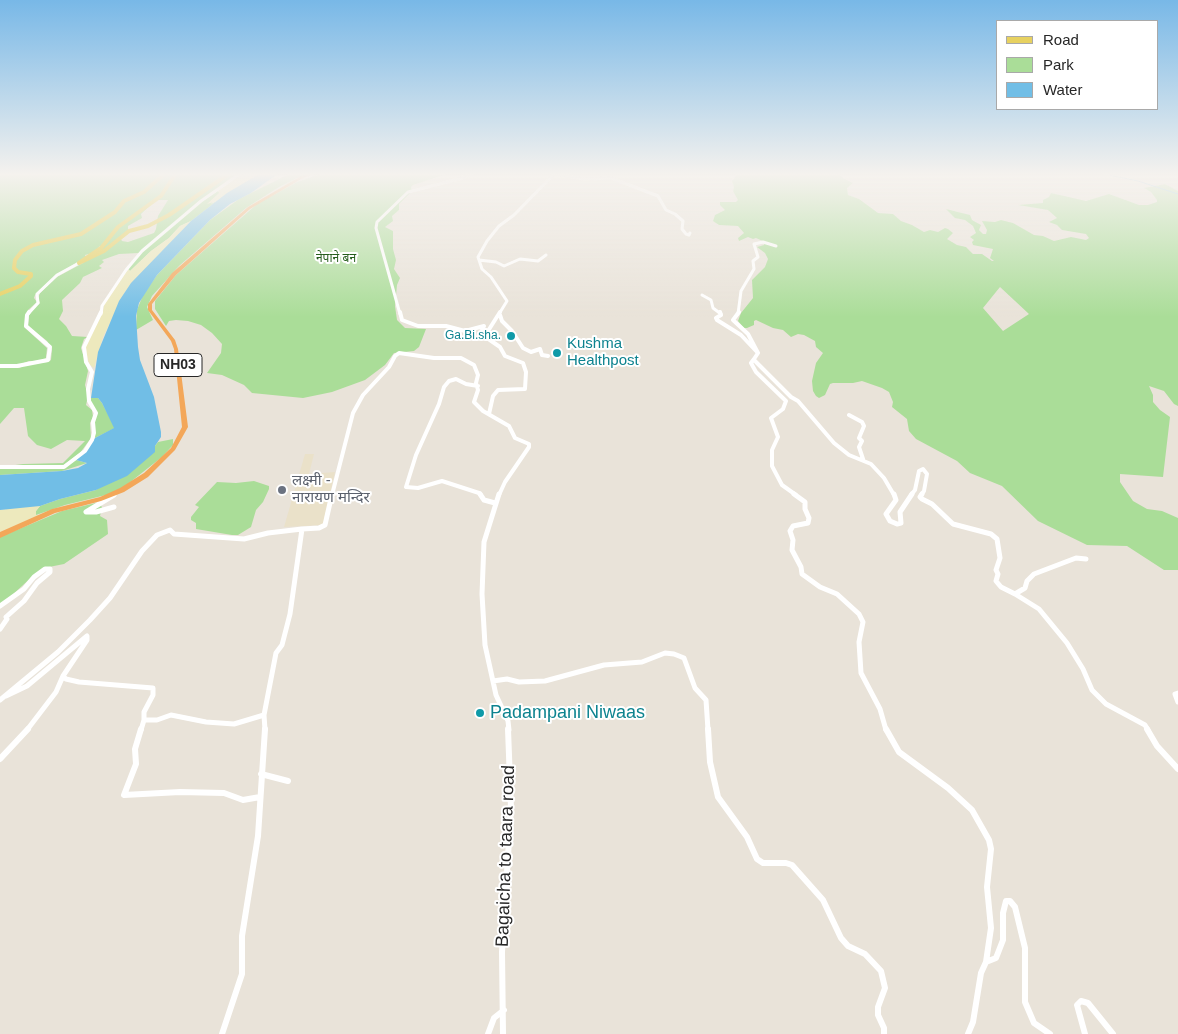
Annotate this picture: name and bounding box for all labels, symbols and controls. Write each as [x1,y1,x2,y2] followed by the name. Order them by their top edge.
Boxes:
[996,20,1158,110] legend
[1043,31,1079,48] text: Road
[1043,56,1074,73] text: Park
[1043,81,1082,98] text: Water
[316,252,356,266] park label: नेपाने बन
[445,329,501,343] place label: Ga.Bi.sha.
[505,330,517,342] marker: Ga.Bi.sha.
[567,335,639,370] place label: Kushma Healthpost
[551,347,563,359] marker: Kushma Healthpost
[154,354,202,376] road number: NH03
[292,472,370,507] place label: लक्ष्मी - नारायण मन्दिर
[276,484,288,496] marker: लक्ष्मी - नारायण मन्दिर
[490,702,645,724] place label: Padampani Niwaas
[474,707,486,719] marker: Padampani Niwaas
[492,765,520,947] street label: Bagaicha to taara road

